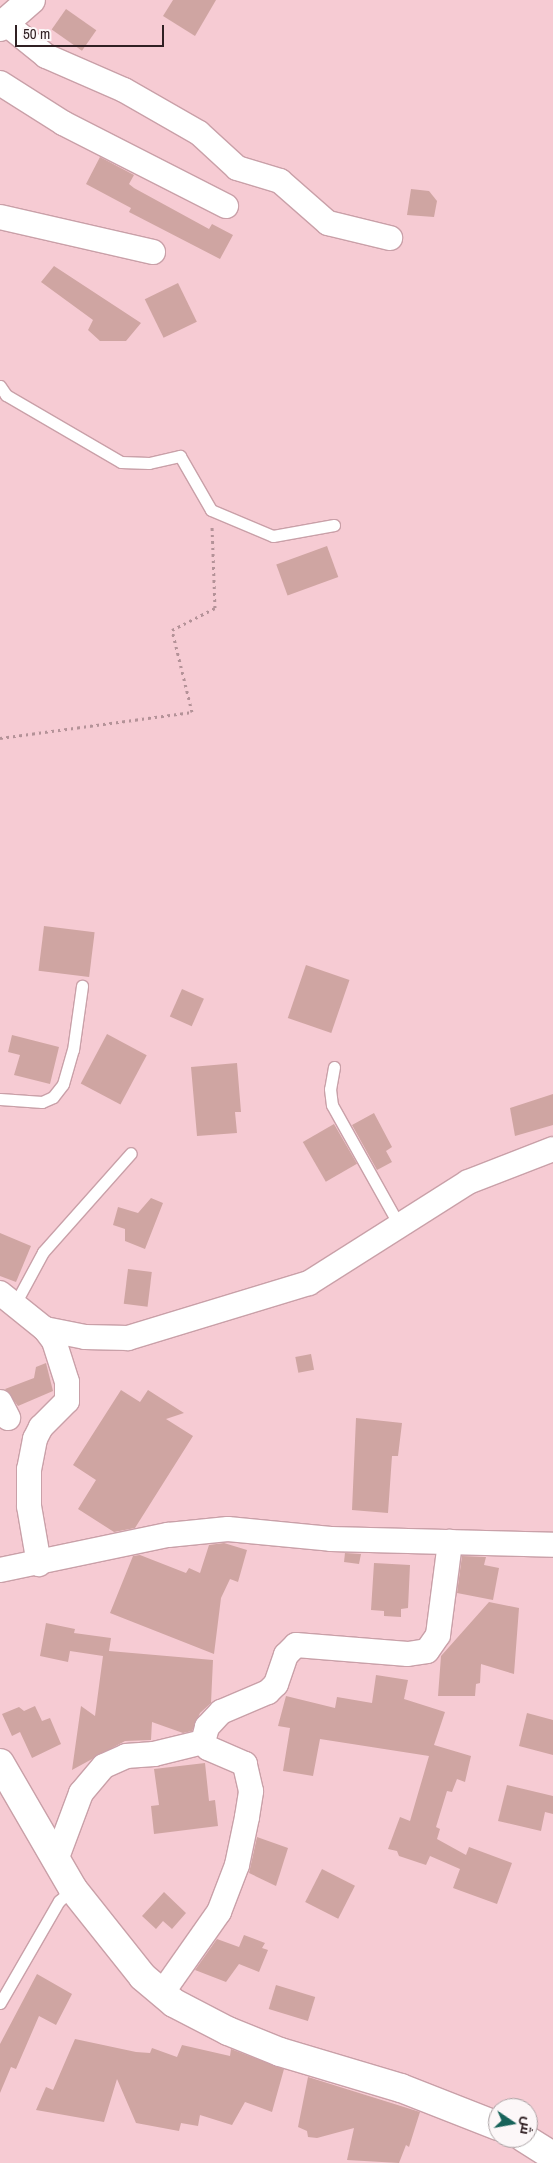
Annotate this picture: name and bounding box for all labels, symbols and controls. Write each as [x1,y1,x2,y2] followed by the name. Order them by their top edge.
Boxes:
[18,15,166,47] scale bar
[23,23,50,44] text: 50 m
[488,2098,538,2148] north arrow
[516,2115,537,2137] text: ش

